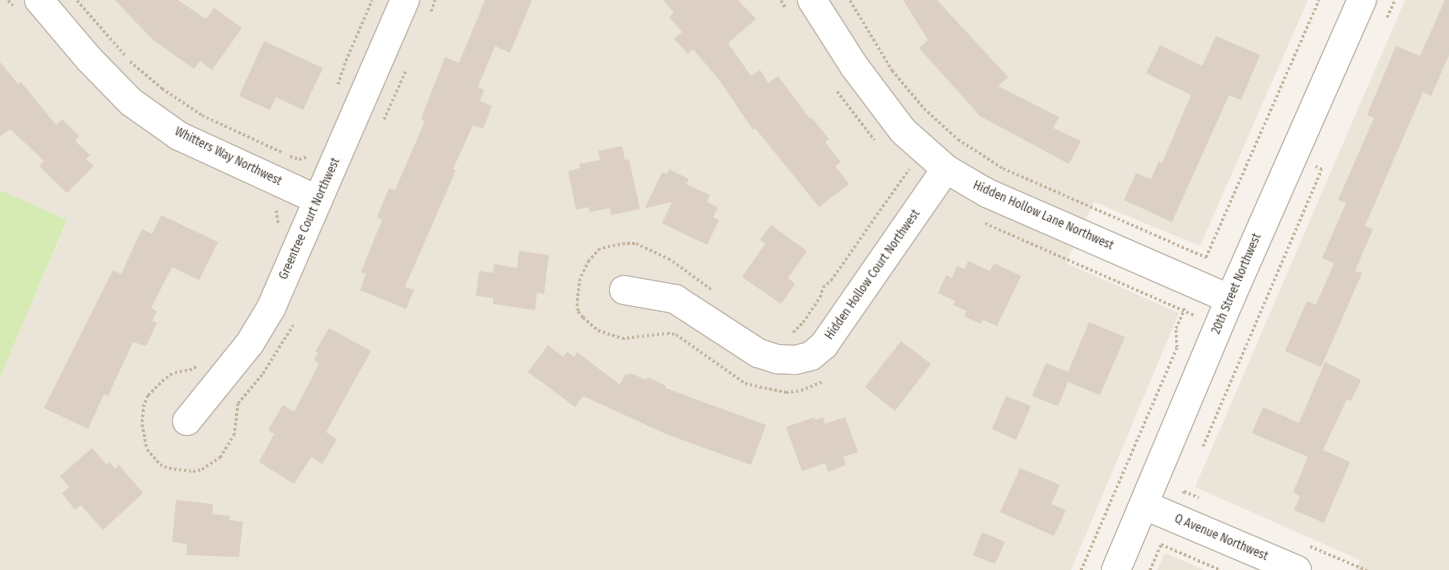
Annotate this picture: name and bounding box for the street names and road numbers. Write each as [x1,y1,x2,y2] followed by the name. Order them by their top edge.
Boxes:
[172,125,284,189] street label: Whitters Way Northwest
[277,156,343,282] street label: Greentree Court Northwest
[971,178,1115,254] street label: Hidden Hollow Lane Northwest
[823,207,923,343] street label: Hidden Hollow Court Northwest
[1209,232,1265,336] street label: 20th Street Northwest
[1172,512,1270,564] street label: Q Avenue Northwest

